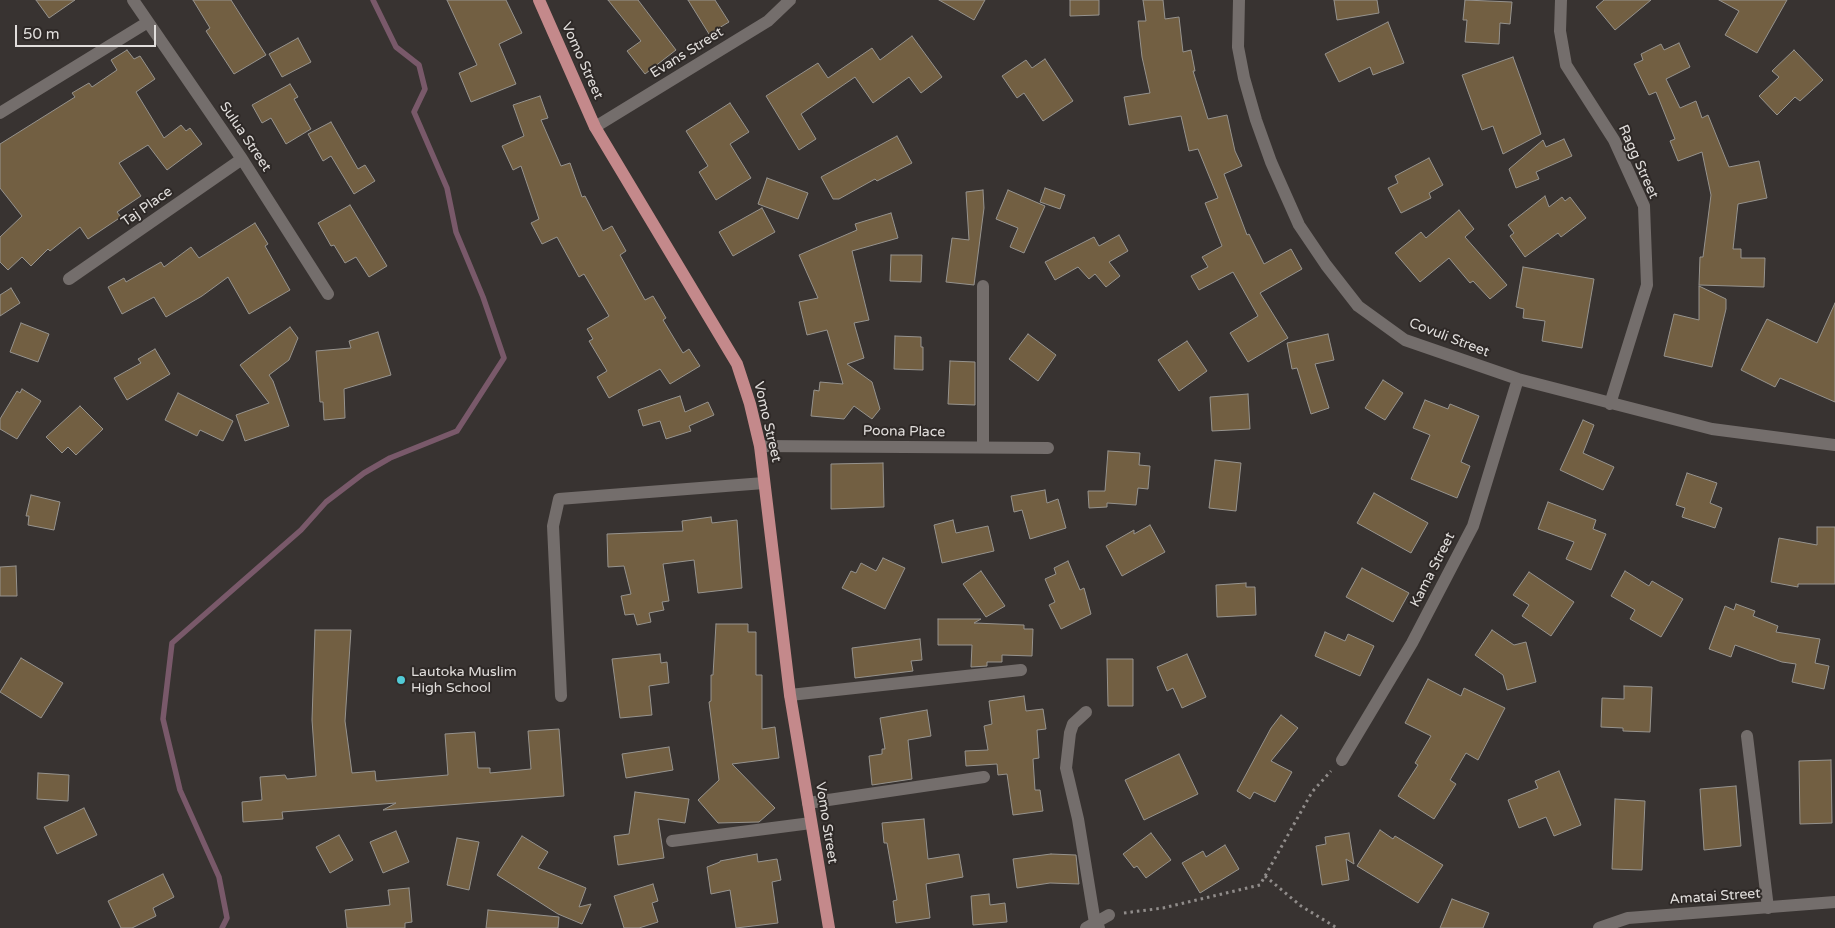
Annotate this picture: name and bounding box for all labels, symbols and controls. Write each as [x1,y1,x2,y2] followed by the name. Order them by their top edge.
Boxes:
[18,15,159,47] scale bar
[558,20,606,102] street label: Vomo Street
[647,24,727,82] street label: Evans Street
[23,25,60,43] text: 50 m
[216,99,274,175] street label: Sulua Street
[1614,122,1662,202] street label: Ragg Street
[118,183,176,231] street label: Taj Place
[1407,315,1491,361] street label: Covuli Street
[750,380,784,464] street label: Vomo Street
[863,423,945,441] street label: Poona Place
[1407,530,1459,610] street label: Kama Street
[411,664,517,696] place label: Lautoka Muslim High School
[395,674,407,686] marker: Lautoka Muslim High School
[811,781,841,865] street label: Vomo Street
[1669,885,1761,909] street label: Amatai Street

